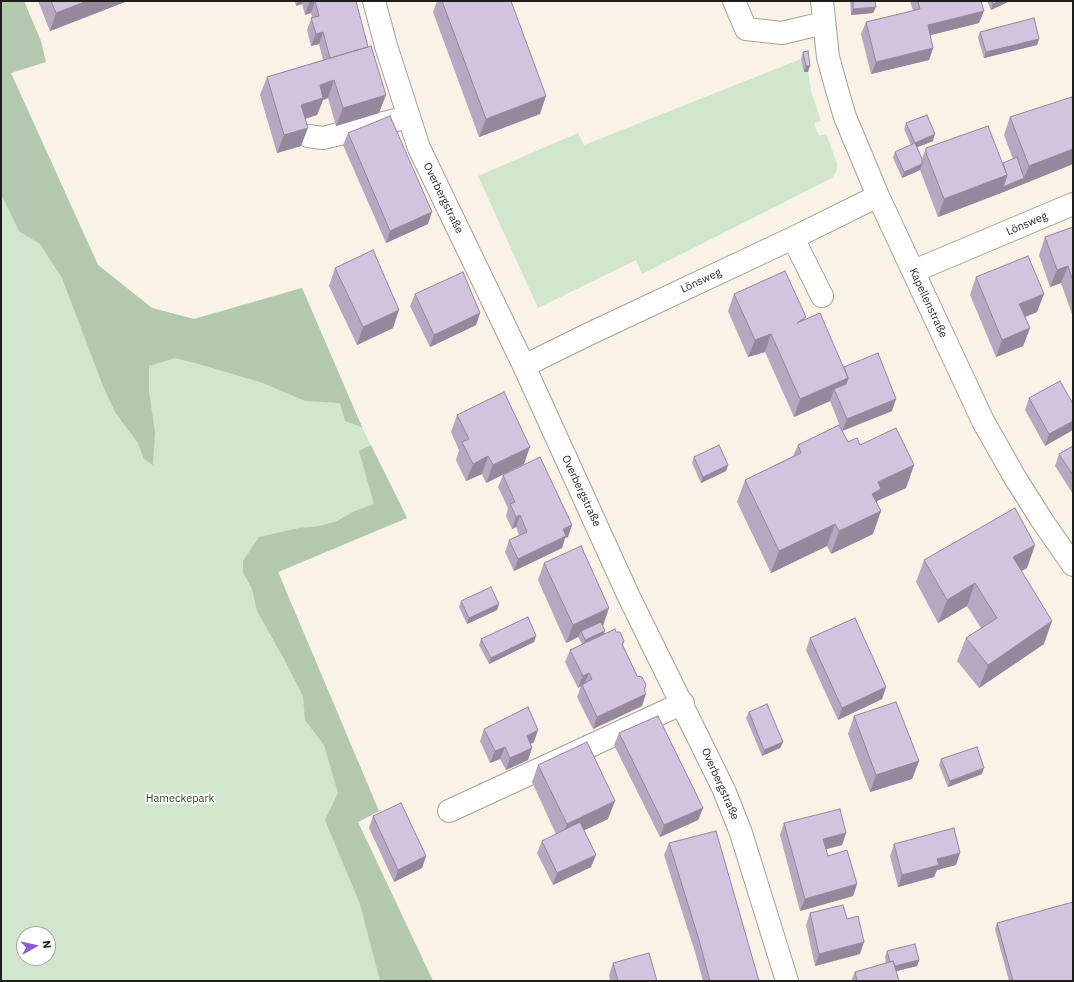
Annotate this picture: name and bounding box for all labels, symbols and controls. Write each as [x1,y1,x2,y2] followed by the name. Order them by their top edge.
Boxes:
[420,160,466,236] street label: Overbergstraße
[1004,209,1050,239] street label: Lönsweg
[679,266,723,296] street label: Lönsweg
[906,266,950,340] street label: Kapellenstraße
[559,453,603,529] street label: Overbergstraße
[698,746,742,822] street label: Overbergstraße
[146,792,214,806] park label: Hameckepark
[16,926,56,966] north arrow
[39,940,54,949] text: N

